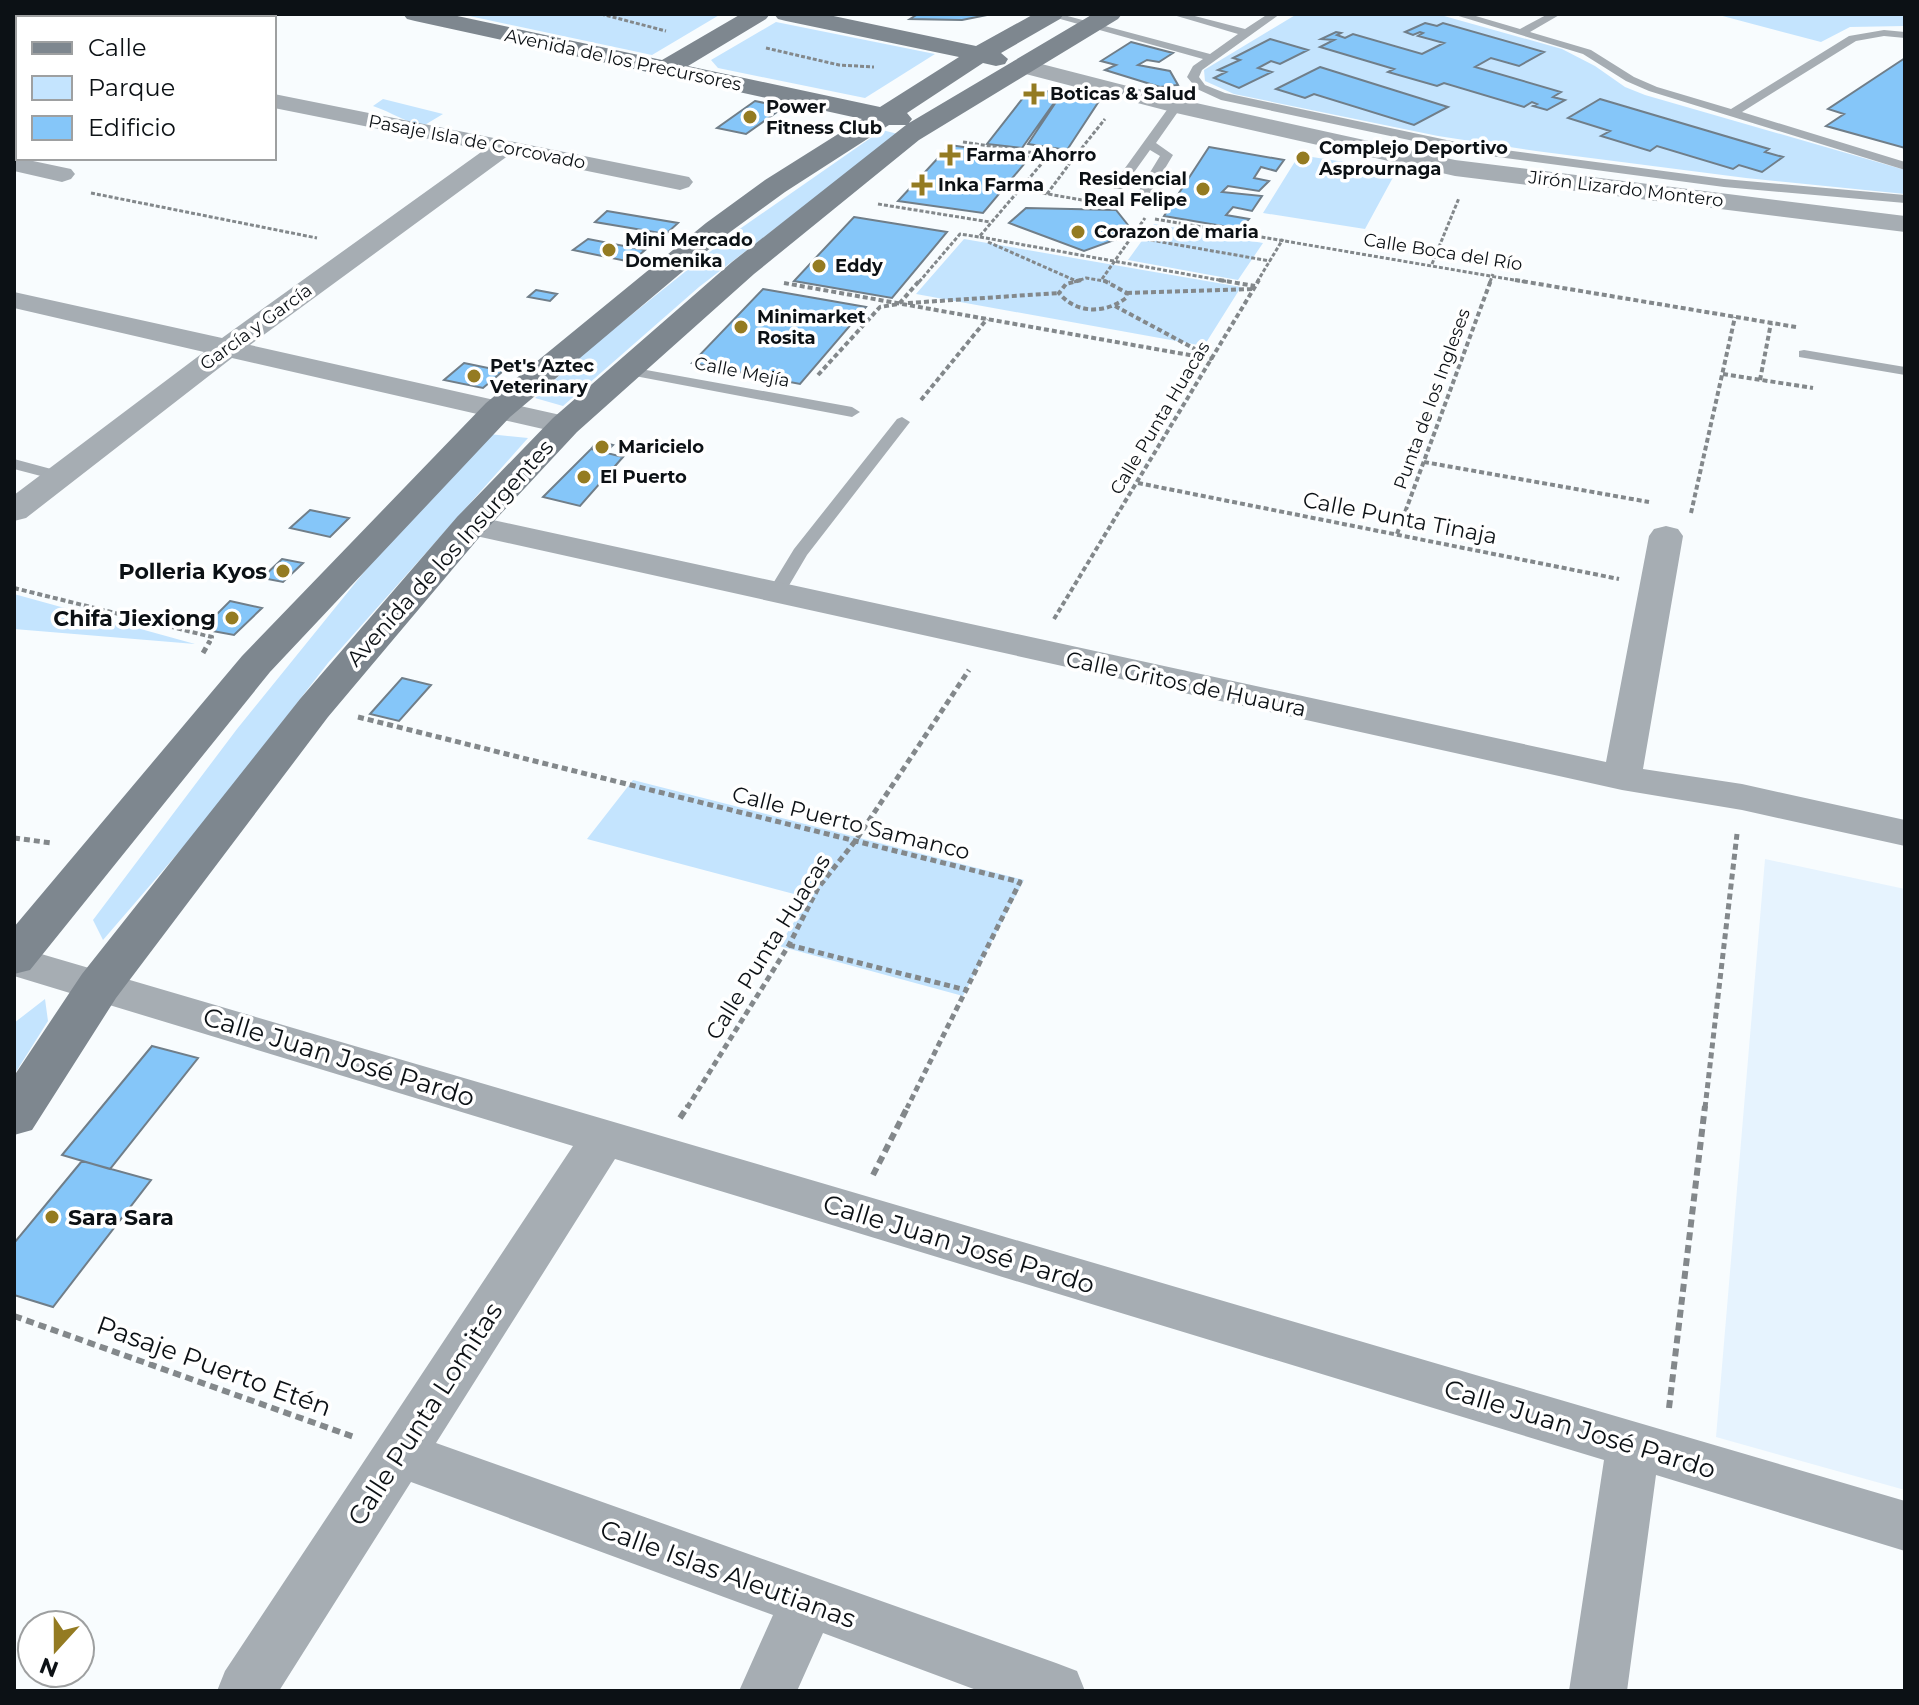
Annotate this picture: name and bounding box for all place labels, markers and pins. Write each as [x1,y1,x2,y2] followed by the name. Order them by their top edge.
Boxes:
[1050,83,1196,105] place label: Boticas & Salud
[1025,85,1043,103] marker: Boticas & Salud
[766,96,882,139] place label: Power Fitness Club
[741,108,759,126] marker: Power Fitness Club
[1318,137,1508,180] place label: Complejo Deportivo Asprournaga
[966,144,1096,166] place label: Farma Ahorro
[941,146,959,164] marker: Farma Ahorro
[1294,149,1312,167] marker: Complejo Deportivo Asprournaga
[1079,168,1187,211] place label: Residencial Real Felipe
[938,174,1044,196] place label: Inka Farma
[913,176,931,194] marker: Inka Farma
[1194,180,1212,198] marker: Residencial Real Felipe
[1094,221,1259,243] place label: Corazon de maria
[1069,223,1087,241] marker: Corazon de maria
[625,229,753,272] place label: Mini Mercado Domenika
[600,241,618,259] marker: Mini Mercado Domenika
[835,255,883,277] place label: Eddy
[810,257,828,275] marker: Eddy
[757,306,866,349] place label: Minimarket Rosita
[732,318,750,336] marker: Minimarket Rosita
[489,355,594,398] place label: Pet's Aztec Veterinary
[465,367,483,385] marker: Pet's Aztec Veterinary
[618,436,704,458] place label: Maricielo
[593,438,611,456] marker: Maricielo
[600,466,687,488] place label: El Puerto
[575,468,593,486] marker: El Puerto
[119,558,267,585] place label: Polleria Kyos
[274,562,292,580] marker: Polleria Kyos
[53,605,216,632] place label: Chifa Jiexiong
[223,609,241,627] marker: Chifa Jiexiong
[68,1204,174,1231] place label: Sara Sara
[43,1208,61,1226] marker: Sara Sara

